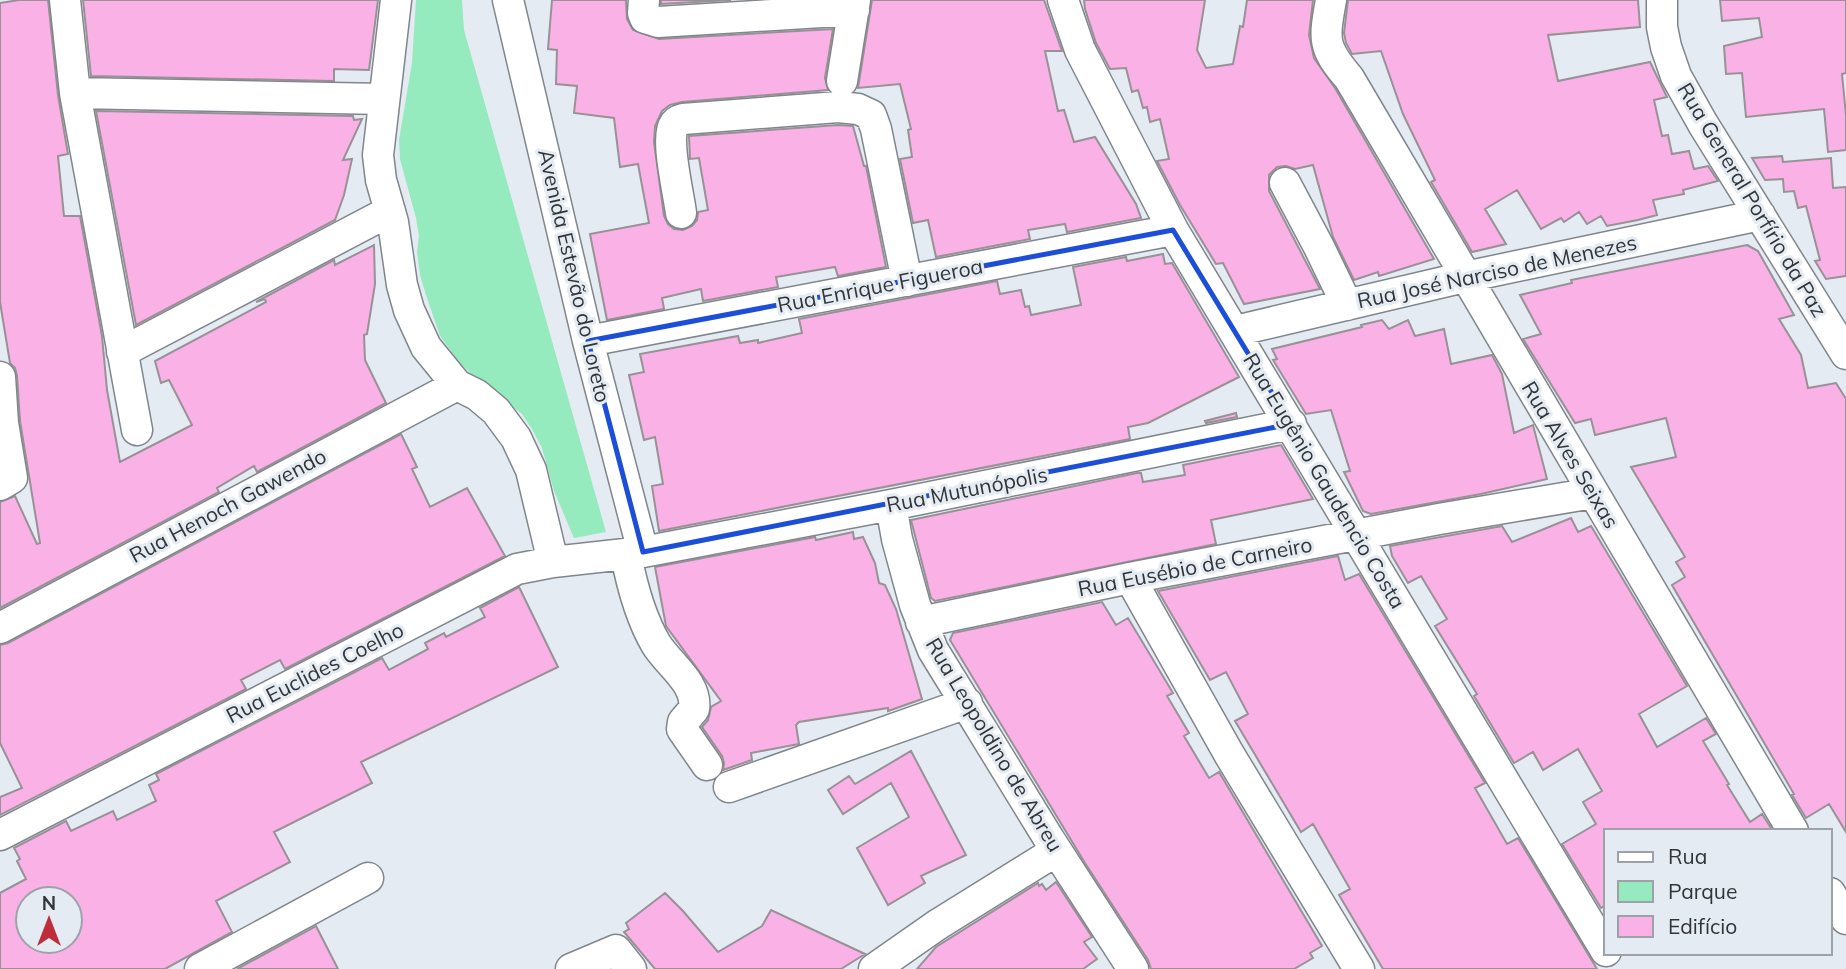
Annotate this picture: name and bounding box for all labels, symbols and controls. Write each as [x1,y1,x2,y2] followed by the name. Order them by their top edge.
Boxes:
[1673,78,1833,321] street label: Rua General Porfírio da Paz
[533,147,617,405] street label: Avenida Estevão do Loreto
[1355,229,1639,313] street label: Rua José Narciso de Menezes
[775,252,985,318] street label: Rua Enrique Figueroa
[1238,348,1412,613] street label: Rua Eugênio Gaudencio Costa
[1517,376,1625,533] street label: Rua Alves Seixas
[125,442,330,568] street label: Rua Henoch Gawendo
[884,461,1050,517] street label: Rua Mutunópolis
[1075,531,1314,601] street label: Rua Eusébio de Carneiro
[221,616,408,728] street label: Rua Euclides Coelho
[921,633,1069,856] street label: Rua Leopoldino de Abreu
[1604,829,1832,955] legend
[1668,843,1707,869] text: Rua
[1668,878,1737,904] text: Parque
[14,885,84,955] north arrow
[42,891,56,915] text: N
[1668,913,1737,939] text: Edifício

